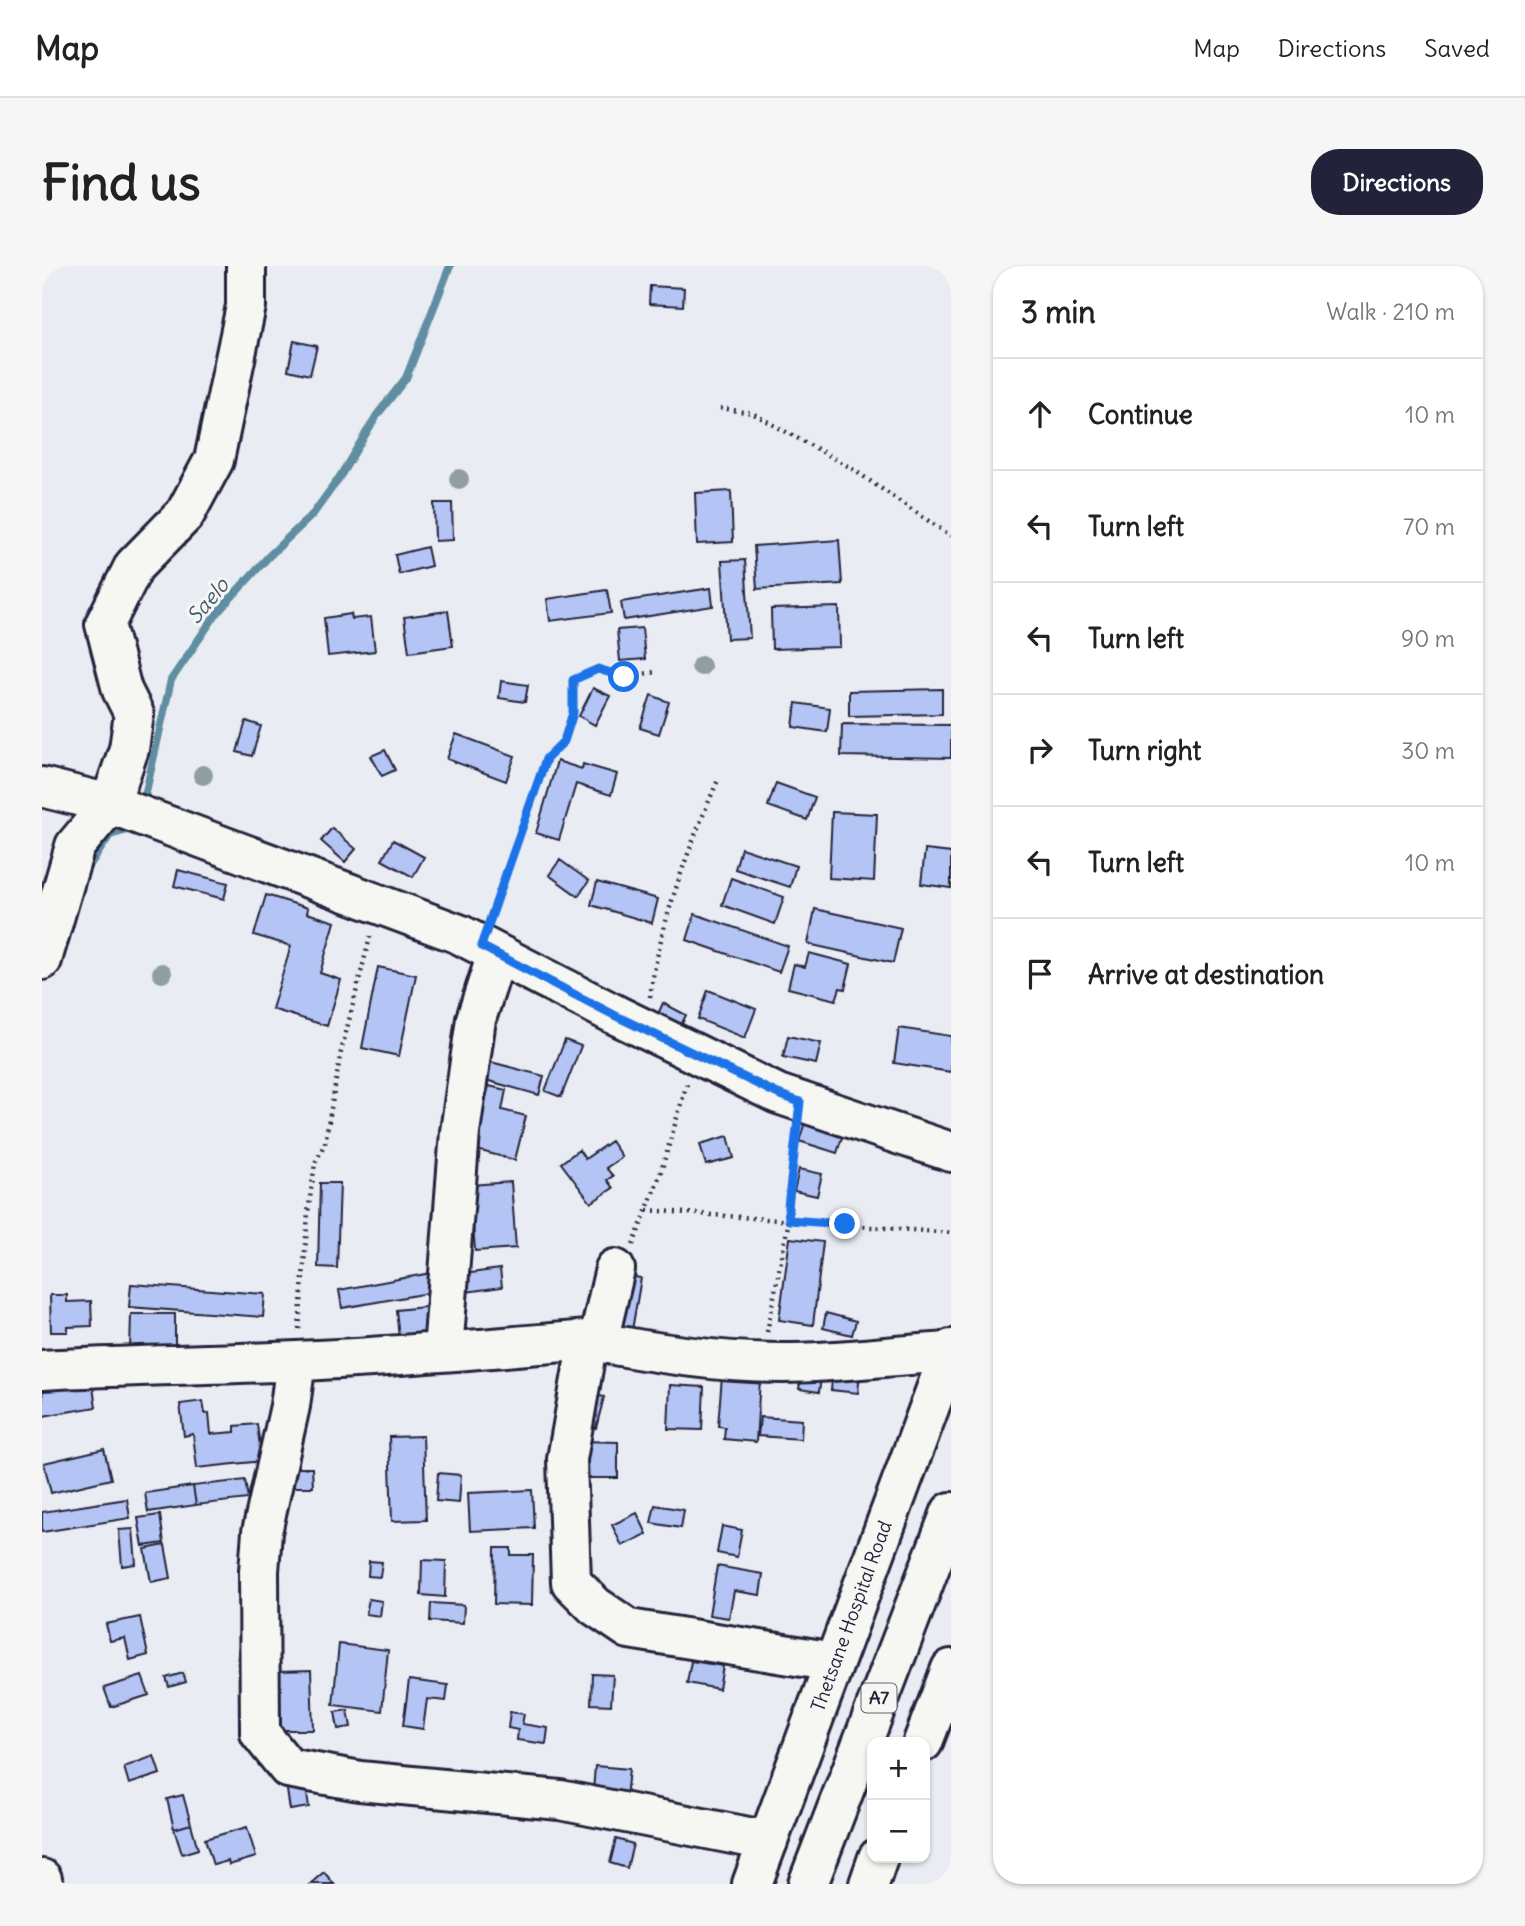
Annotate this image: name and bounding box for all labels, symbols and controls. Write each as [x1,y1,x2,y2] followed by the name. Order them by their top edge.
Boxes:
[35,27,99,69] text: Map
[1193,33,1240,63] text: Map
[1278,33,1386,63] text: Directions
[1424,33,1490,63] text: Saved
[1311,149,1483,215] button: Directions
[42,152,200,213] text: Find us
[1021,293,1096,331] text: 3 min
[1326,297,1455,326] text: Walk · 210 m
[1021,395,1059,433] icon: ahead
[1088,398,1193,431] text: Continue
[1405,400,1455,429] text: 10 m
[1021,507,1059,545] icon: left
[1088,510,1184,543] text: Turn left
[1403,512,1455,541] text: 70 m
[181,571,235,629] water label: Saelo
[1021,619,1059,657] icon: left
[1088,622,1184,655] text: Turn left
[1401,624,1455,653] text: 90 m
[608,661,639,692] route start
[1021,731,1059,769] icon: right
[1088,734,1201,767] text: Turn right
[1401,736,1455,765] text: 30 m
[1021,843,1059,881] icon: left
[1088,846,1184,879] text: Turn left
[1405,848,1455,877] text: 10 m
[1021,955,1059,993] icon: arrive
[1088,958,1324,991] text: Arrive at destination
[829,1208,860,1239] route end
[805,1517,897,1715] street label: Thetsane Hospital Road
[862,1684,896,1713] road number: A7
[867,1737,930,1863] map controls
[867,1737,930,1800] button: +
[867,1800,930,1863] button: −

